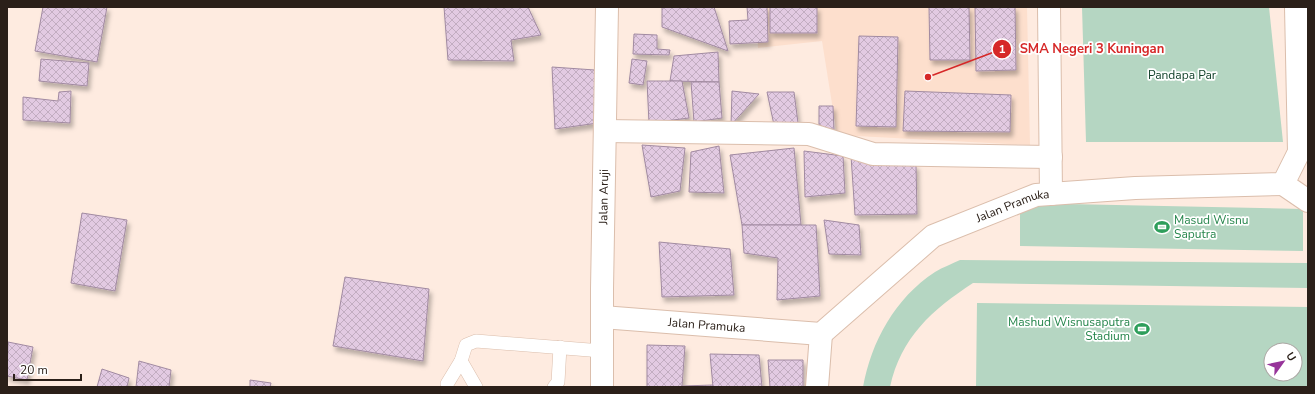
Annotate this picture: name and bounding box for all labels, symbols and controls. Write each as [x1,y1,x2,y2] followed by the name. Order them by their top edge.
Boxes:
[992,36,1173,61] callout: SMA Negeri 3 Kuningan
[1020,40,1164,58] text: SMA Negeri 3 Kuningan
[998,41,1006,57] text: 1
[1148,67,1217,83] park label: Pandapa Par
[595,169,612,226] street label: Jalan Aruji
[973,186,1050,227] street label: Jalan Pramuka
[1174,212,1249,242] place label: Masud Wisnu Saputra
[1153,218,1171,236] sports icon: Masud Wisnu Saputra
[666,314,746,336] street label: Jalan Pramuka
[1008,314,1130,344] place label: Mashud Wisnusaputra Stadium
[1133,320,1151,338] sports icon: Mashud Wisnusaputra Stadium
[1263,342,1303,382] north arrow
[1282,349,1299,364] text: U
[14,356,81,382] scale bar
[20,362,48,378] text: 20 m

